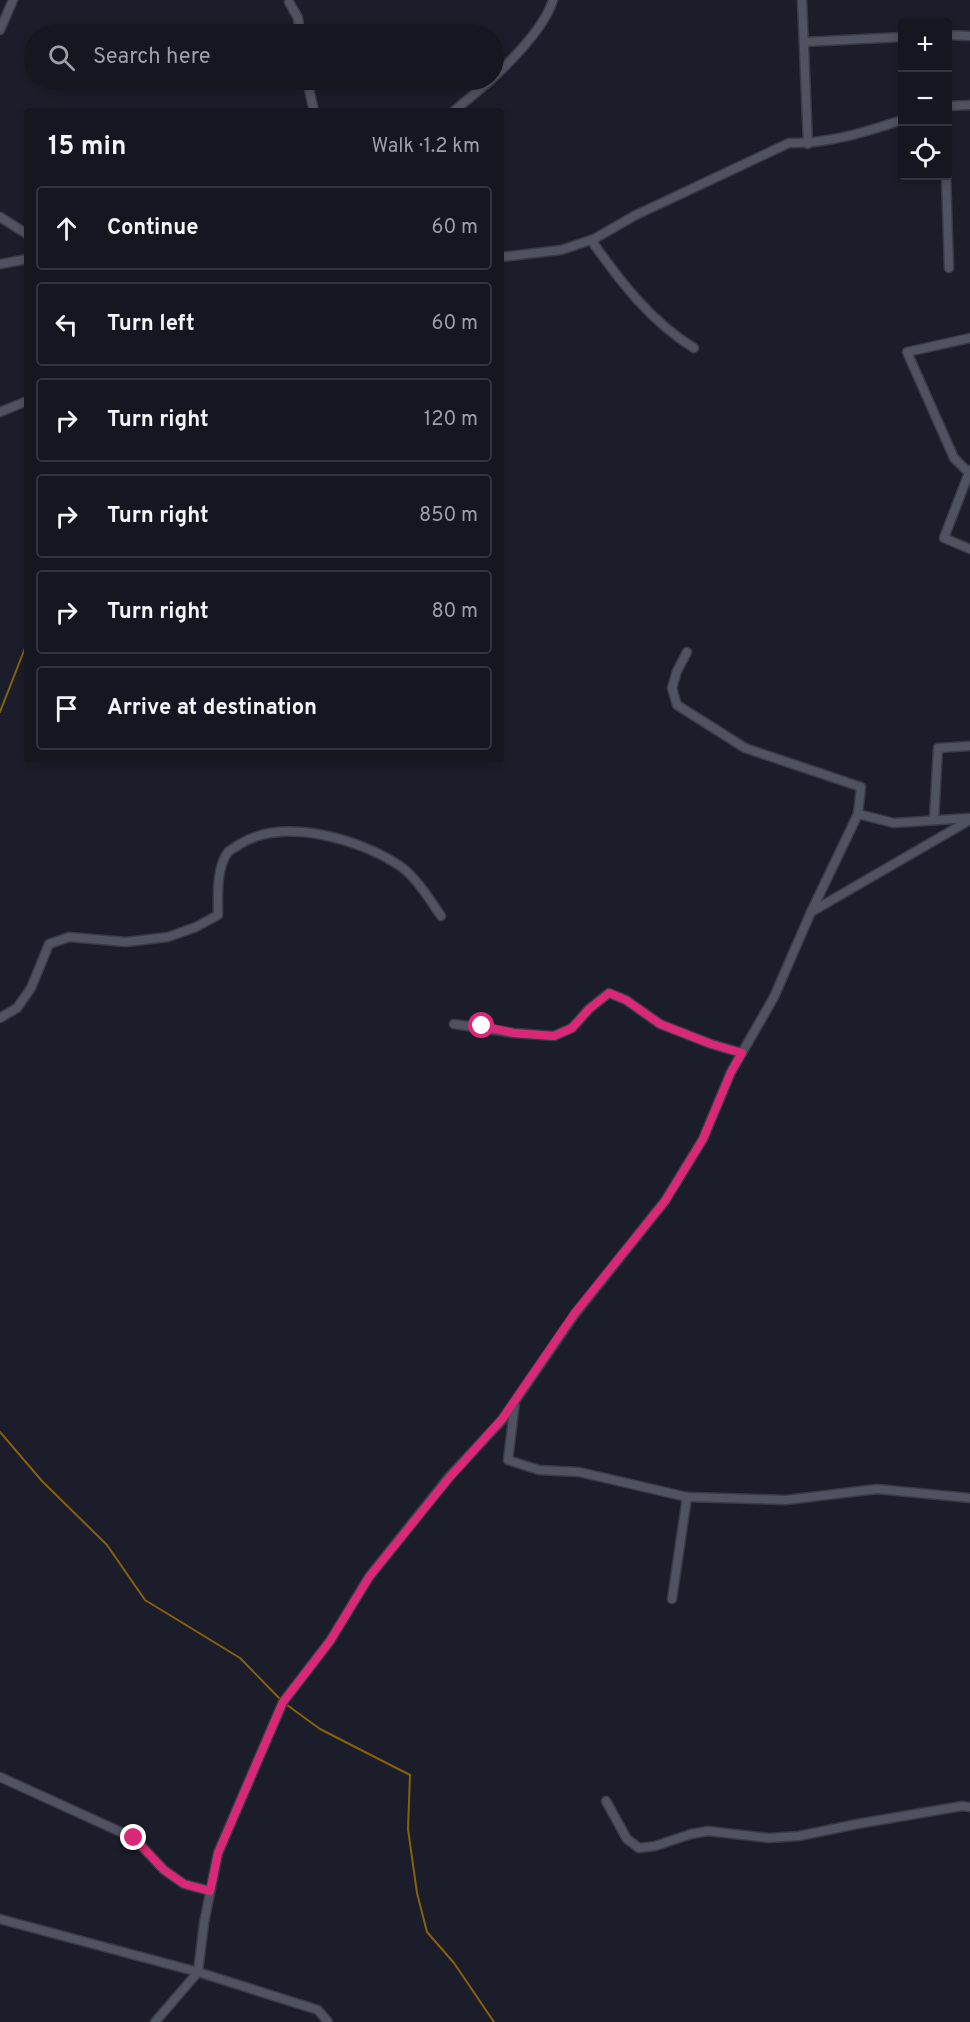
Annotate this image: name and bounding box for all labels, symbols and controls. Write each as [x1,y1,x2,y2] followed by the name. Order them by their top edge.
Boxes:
[898,18,952,180] map controls
[898,18,952,72] button: +
[24,24,504,90] search box
[45,41,78,74] icon: search
[93,44,211,71] text: Search here
[898,72,952,126] button: −
[898,126,952,180] button: locate
[48,131,126,164] text: 15 min
[371,134,480,160] text: Walk · 1.2 km
[50,212,83,245] icon: ahead
[107,215,198,242] text: Continue
[432,215,478,241] text: 60 m
[50,308,83,341] icon: left
[107,311,195,338] text: Turn left
[432,311,478,337] text: 60 m
[50,404,83,437] icon: right
[107,407,209,434] text: Turn right
[424,407,478,433] text: 120 m
[50,500,83,533] icon: right
[107,503,209,530] text: Turn right
[419,503,478,529] text: 850 m
[50,596,83,629] icon: right
[107,599,209,626] text: Turn right
[432,599,478,625] text: 80 m
[50,692,83,725] icon: arrive
[107,695,317,722] text: Arrive at destination
[468,1012,494,1038] route start
[120,1824,146,1850] route end

